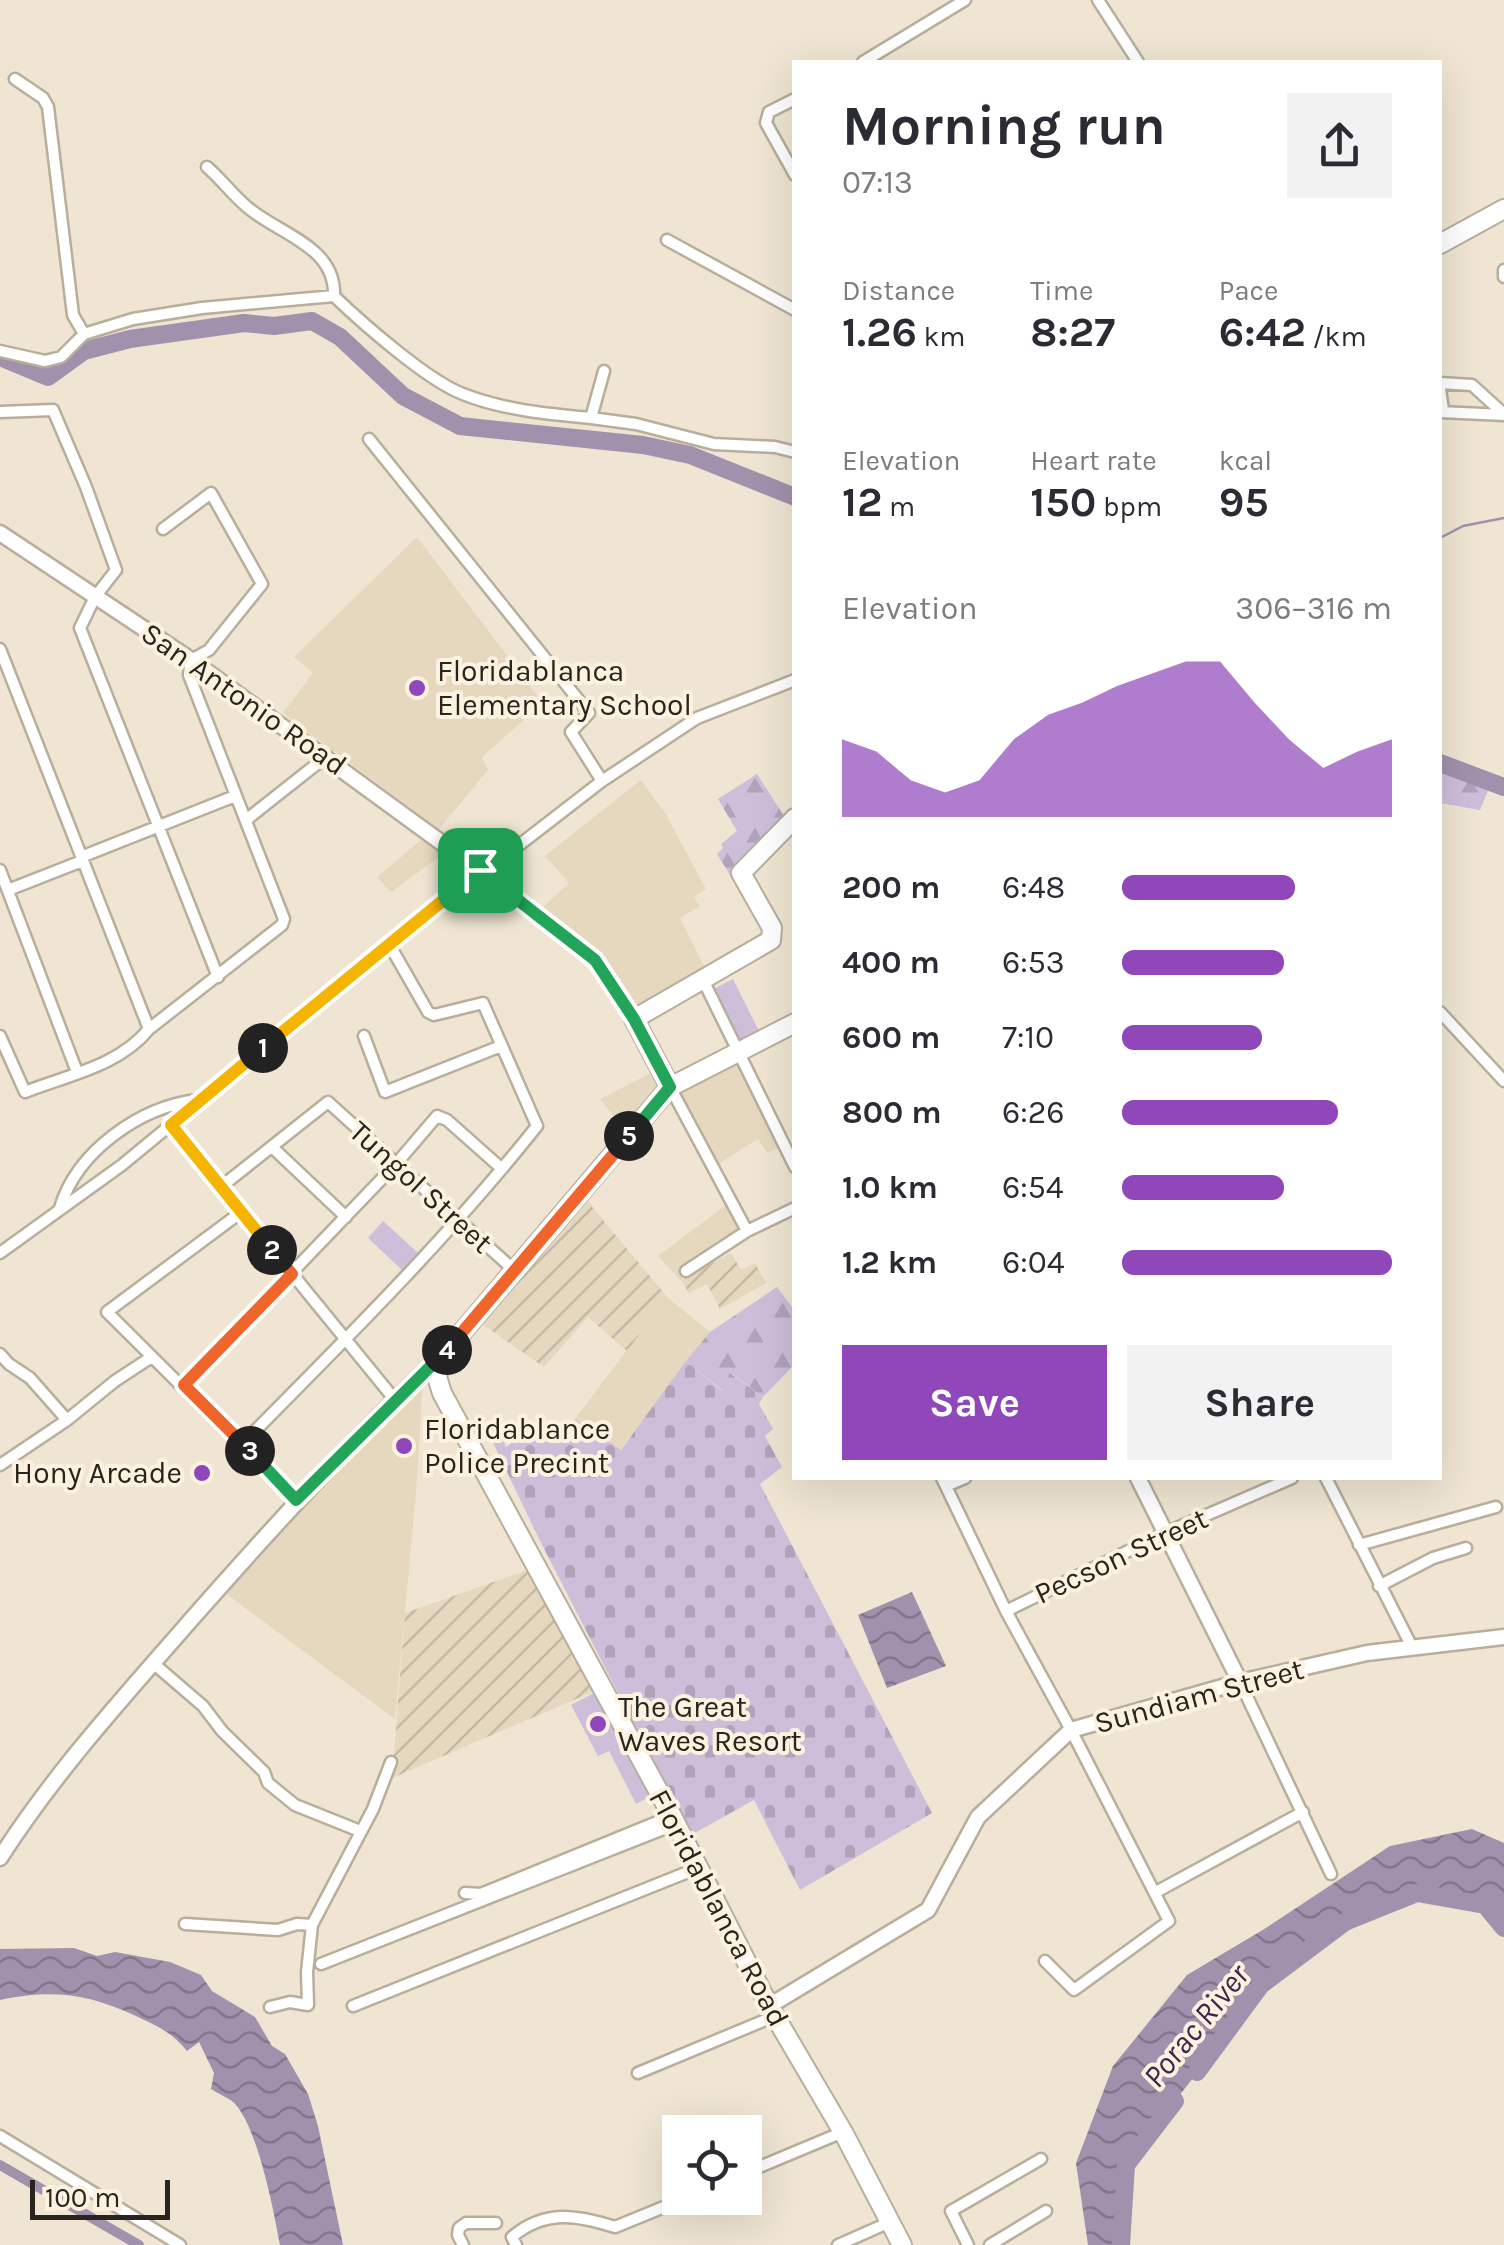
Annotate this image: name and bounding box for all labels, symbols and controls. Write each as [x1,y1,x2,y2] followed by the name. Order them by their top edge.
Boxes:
[1287,93,1392,198] button: share
[842,94,1166,158] text: Morning run
[842,164,913,201] text: 07:13
[842,274,955,307] text: Distance
[1030,274,1093,307] text: Time
[1219,274,1278,307] text: Pace
[842,307,917,357] text: 1.26
[1030,307,1115,357] text: 8:27
[1219,307,1306,357] text: 6:42
[917,320,966,353] text: km
[1306,320,1367,353] text: /km
[842,444,961,477] text: Elevation
[1030,444,1157,477] text: Heart rate
[1219,444,1272,477] text: kcal
[842,477,882,527] text: 12
[1030,477,1096,527] text: 150
[1219,477,1269,527] text: 95
[882,490,915,523] text: m
[1096,490,1162,523] text: bpm
[842,590,977,627] text: Elevation
[1235,590,1392,627] text: 306–316 m
[134,615,354,783] street label: San Antonio Road
[437,653,692,723] place label: Floridablanca Elementary School
[406,677,428,699] marker: Floridablanca Elementary School
[438,828,523,913] pin
[453,843,508,898] icon: arrive
[842,869,940,906] text: 200 m
[1002,869,1065,906] text: 6:48
[842,944,940,981] text: 400 m
[1002,944,1065,981] text: 6:53
[842,1019,940,1056] text: 600 m
[1002,1019,1054,1056] text: 7:10
[238,1023,288,1073] pin: 1
[258,1031,268,1064] text: 1
[842,1094,942,1131] text: 800 m
[1002,1094,1065,1131] text: 6:26
[604,1111,654,1161] pin: 5
[342,1113,500,1261] street label: Tungol Street
[621,1119,637,1152] text: 5
[842,1169,938,1206] text: 1.0 km
[1002,1169,1064,1206] text: 6:54
[247,1225,297,1275] pin: 2
[264,1233,280,1266] text: 2
[842,1244,937,1281] text: 1.2 km
[1002,1244,1065,1281] text: 6:04
[422,1325,472,1375] pin: 4
[439,1333,455,1366] text: 4
[842,1345,1107,1460] button: Save
[1127,1345,1392,1460] button: Share
[424,1411,610,1481] place label: Floridablance Police Precint
[225,1426,275,1476] pin: 3
[241,1434,259,1467] text: 3
[393,1435,415,1457] marker: Floridablance Police Precint
[13,1455,182,1491] place label: Hony Arcade
[191,1462,213,1484] marker: Hony Arcade
[1029,1500,1213,1612] street label: Pecson Street
[1090,1651,1308,1741] street label: Sundiam Street
[618,1689,802,1759] place label: The Great Waves Resort
[587,1713,609,1735] marker: The Great Waves Resort
[641,1783,797,2033] street label: Floridablanca Road
[1135,1956,1257,2095] water label: Porac River
[662,2115,762,2215] map controls
[662,2115,762,2215] button: locate
[30,2175,170,2220] scale bar
[45,2181,120,2214] text: 100 m

